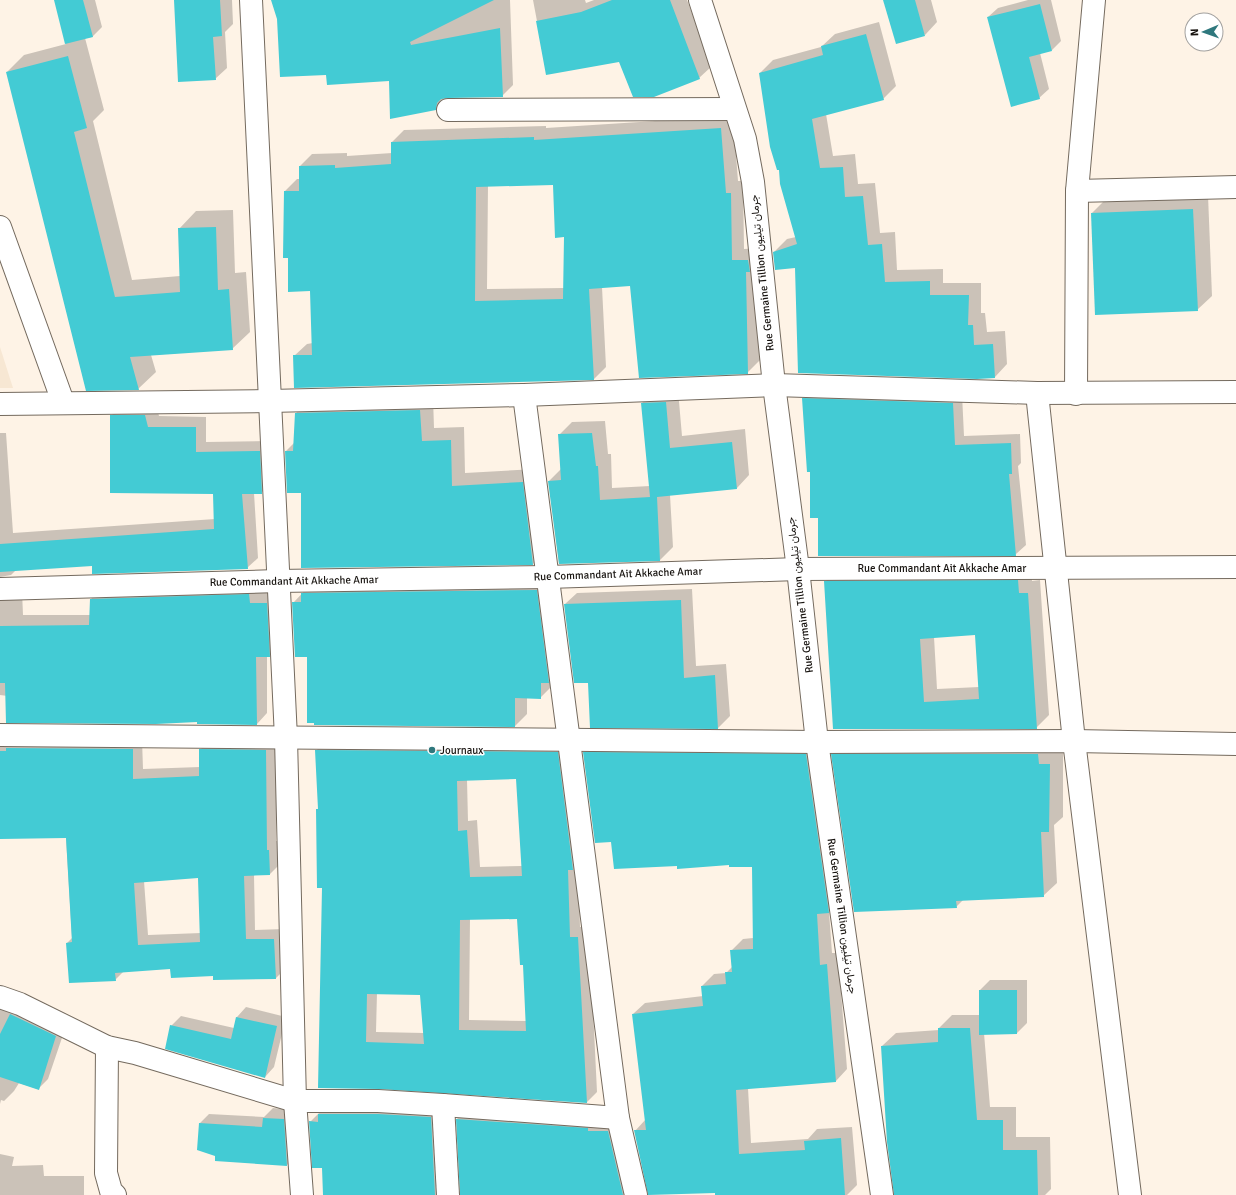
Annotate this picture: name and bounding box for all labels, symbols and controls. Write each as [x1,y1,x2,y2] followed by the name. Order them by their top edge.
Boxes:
[1184,12,1224,52] north arrow
[1188,28,1201,36] text: N
[747,194,777,352] street label: Rue Germaine Tillion جرمان تيليون
[784,516,816,674] street label: Rue Germaine Tillion جرمان تيليون
[858,562,1026,575] street label: Rue Commandant Ait Akkache Amar
[533,565,703,583] street label: Rue Commandant Ait Akkache Amar
[210,573,378,589] street label: Rue Commandant Ait Akkache Amar
[440,744,483,757] place label: Journaux
[427,745,437,755] marker: Journaux
[825,837,859,995] street label: Rue Germaine Tillion جرمان تيليون

